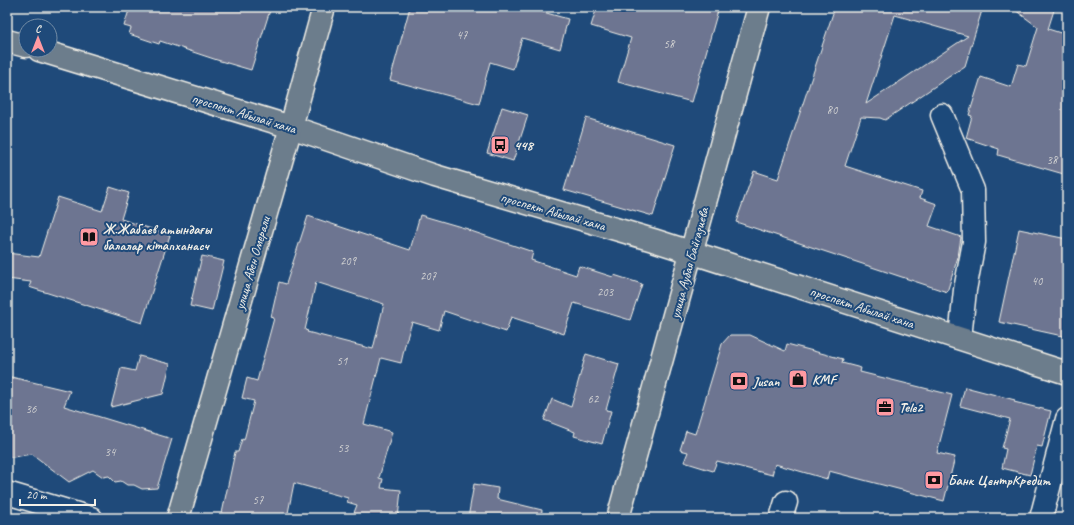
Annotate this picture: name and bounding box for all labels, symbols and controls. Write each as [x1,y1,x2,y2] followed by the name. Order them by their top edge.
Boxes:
[18,18,58,58] north arrow
[35,21,42,35] text: С
[457,27,468,43] house number: 47
[664,36,676,52] house number: 58
[190,90,299,138] street label: проспект Абылай хана
[827,102,839,118] house number: 80
[489,134,511,156] bus stop icon: 448
[514,137,535,154] place label: 448
[1047,152,1059,168] house number: 38
[499,188,608,235] street label: проспект Абылай хана
[666,205,713,322] street label: улица Аубая Байгазиева
[231,214,274,313] street label: улица Абен Омерали
[103,221,213,254] place label: Ж.Жабаев атындағы балалар кітапханасч
[78,226,100,248] library icon: Ж.Жабаев атындағы балалар кітапханасч
[340,253,358,269] house number: 209
[420,268,437,284] house number: 207
[1032,273,1044,289] house number: 40
[808,283,917,333] street label: проспект Абылай хана
[597,284,615,300] house number: 203
[337,353,348,369] house number: 51
[787,368,809,390] shop icon: KMF
[728,370,750,392] bank icon: Jusan
[812,371,838,388] place label: KMF
[752,373,780,390] place label: Jusan
[588,391,600,407] house number: 62
[874,396,896,418] office icon: Tele2
[899,399,924,416] place label: Tele2
[26,401,37,417] house number: 36
[338,440,350,456] house number: 53
[105,444,117,460] house number: 34
[923,469,945,491] bank icon: Банк ЦентрКредит
[948,472,1051,489] place label: Банк ЦентрКредит
[20,481,95,507] scale bar
[26,487,48,503] text: 20 m
[253,492,264,508] house number: 57

